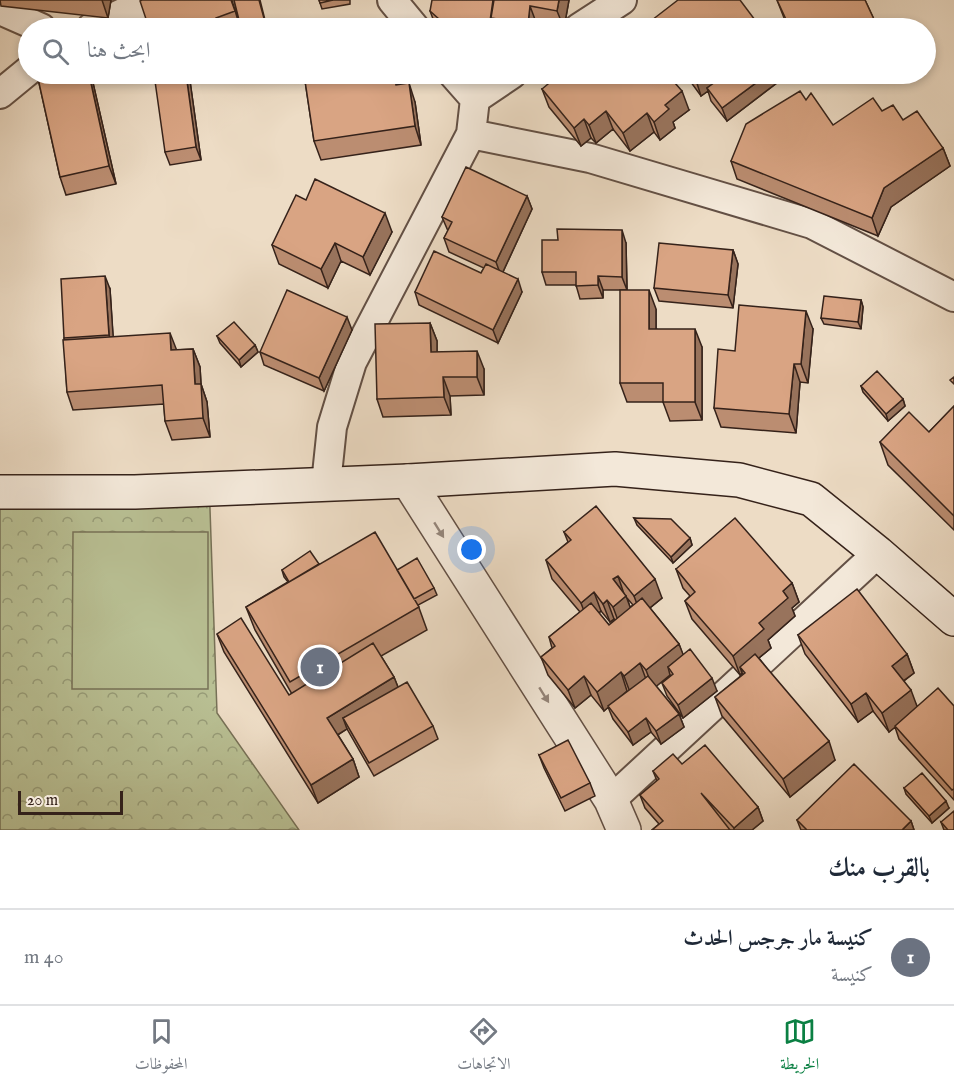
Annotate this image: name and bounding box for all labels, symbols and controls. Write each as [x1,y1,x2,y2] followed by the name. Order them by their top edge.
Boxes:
[18,18,936,84] search box
[39,35,72,68] icon: search
[87,37,150,65] text: ابحث هنا
[433,522,445,538] one-way arrow
[457,535,486,564] your location
[300,644,340,690] pin: 1
[538,687,549,703] one-way arrow
[18,788,123,816] scale bar
[27,791,58,811] text: 20 m
[828,852,930,885] text: بالقرب منك
[683,925,873,953] text: كنيسة مار جرجس الحدث
[24,945,63,970] text: 40 m
[907,945,914,970] text: 1
[831,963,873,988] text: كنيسة
[135,1015,188,1079] tab: المحفوظات
[457,1015,511,1079] tab: الاتجاهات
[780,1015,819,1079] tab: الخريطة

